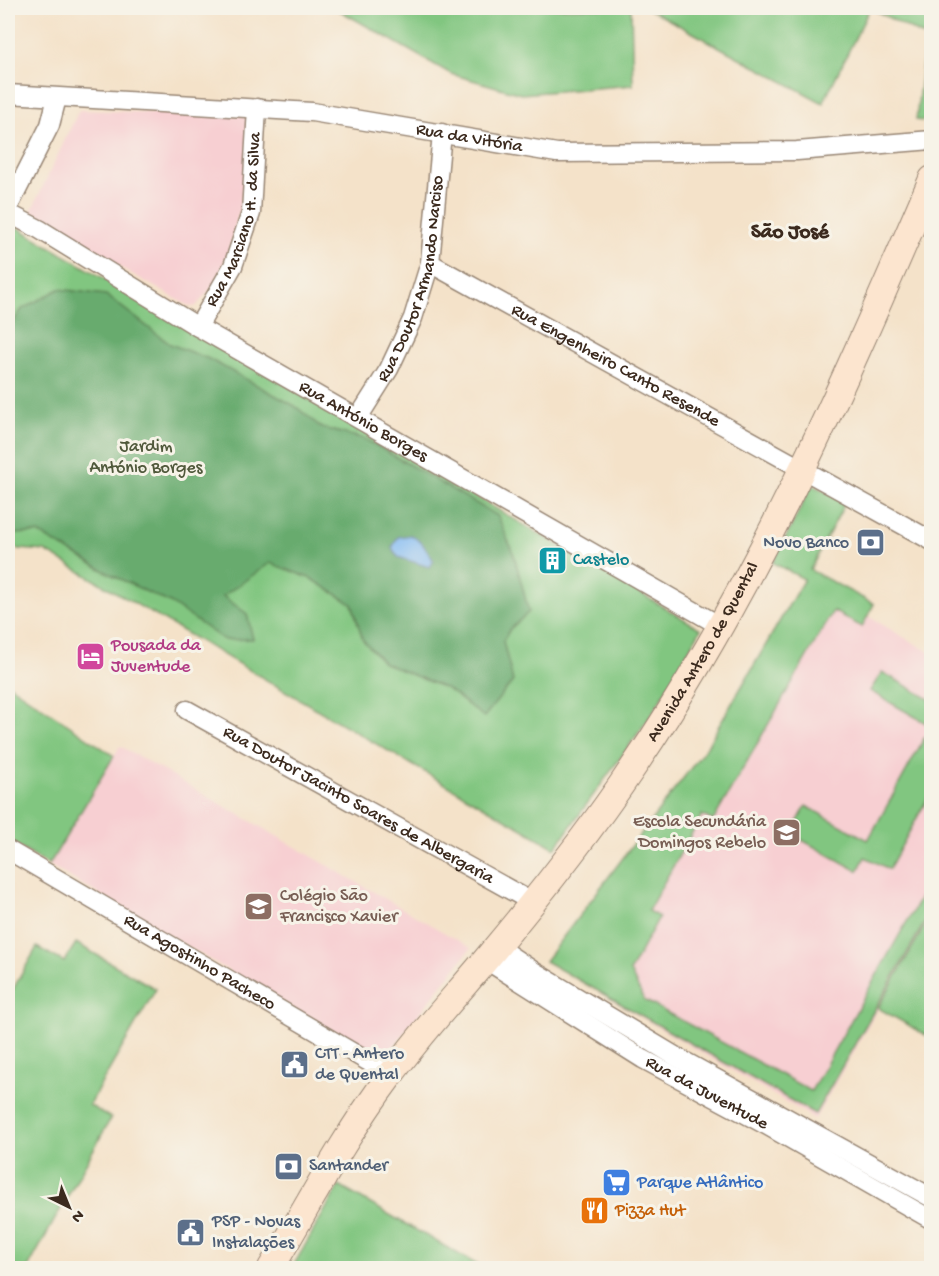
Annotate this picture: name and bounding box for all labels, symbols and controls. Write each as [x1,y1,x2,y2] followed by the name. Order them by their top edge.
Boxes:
[414,119,525,158] street label: Rua da Vitória
[201,131,266,311] street label: Rua Marciano H. da Silva
[373,174,449,386] street label: Rua Doutor Armando Narciso
[751,221,830,246] district label: São José
[507,300,724,432] street label: Rua Engenheiro Canto Resende
[295,376,433,467] street label: Rua António Borges
[90,437,204,479] park label: Jardim António Borges
[854,527,886,559] bank icon: Novo Banco
[763,533,849,554] place label: Novo Banco
[536,544,568,576] building icon: Castelo
[573,550,629,571] place label: Castelo
[642,559,764,746] street label: Avenida Antero de Quental
[110,636,202,678] place label: Pousada da Juventude
[74,640,106,672] hotel icon: Pousada da Juventude
[219,722,498,890] street label: Rua Doutor Jacinto Soares de Albergaria
[633,812,767,854] place label: Escola Secundária Domingos Rebelo
[771,816,803,848] school or university icon: Escola Secundária Domingos Rebelo
[279,886,399,928] place label: Colégio São Francisco Xavier
[243,890,275,922] school or university icon: Colégio São Francisco Xavier
[120,910,279,1015] street label: Rua Agostinho Pacheco
[315,1044,404,1086] place label: CTT - Antero de Quental
[278,1048,310,1080] public building icon: CTT - Antero de Quental
[642,1052,772,1135] street label: Rua da Juventude
[272,1150,304,1182] bank icon: Santander
[309,1156,390,1177] place label: Santander
[600,1167,632,1199] supermarket icon: Parque Atlântico
[636,1173,763,1194] place label: Parque Atlântico
[39,1177,99,1237] north arrow
[578,1195,610,1227] restaurant icon: Pizza Hut
[614,1201,687,1222] place label: Pizza Hut
[66,1205,87,1226] text: N
[211,1212,301,1254] place label: PSP - Novas Instalações
[175,1216,207,1248] public building icon: PSP - Novas Instalações

